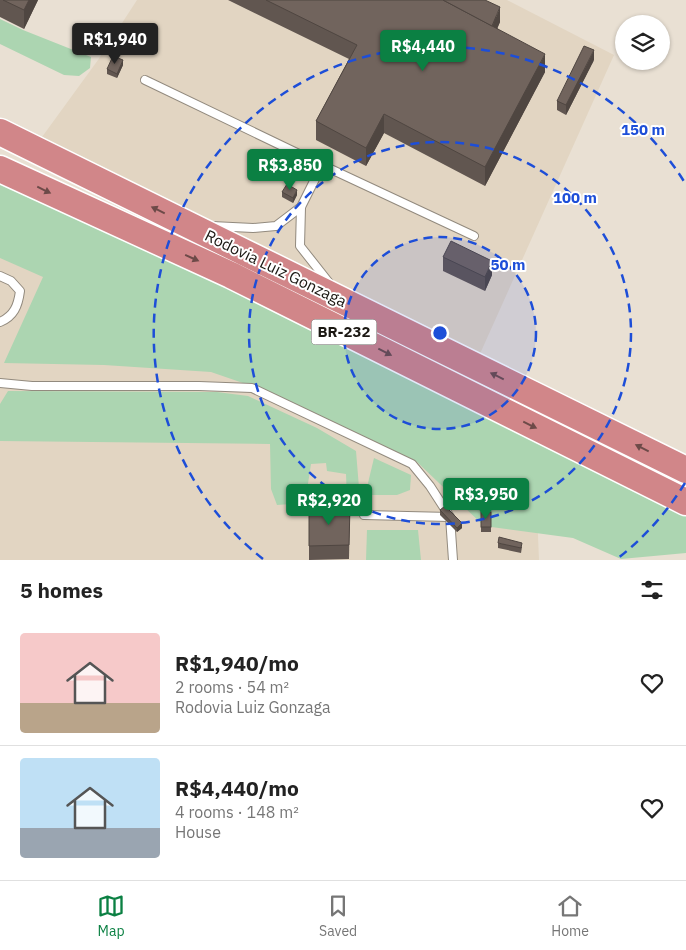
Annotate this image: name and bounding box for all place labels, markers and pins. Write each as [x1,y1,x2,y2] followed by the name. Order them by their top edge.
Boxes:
[69,22,161,65] pin: R$1,940
[377,30,469,72] pin: R$4,440
[244,148,336,191] pin: R$3,850
[431,324,449,342] centre of rings
[440,478,532,520] pin: R$3,950
[283,484,375,526] pin: R$2,920

